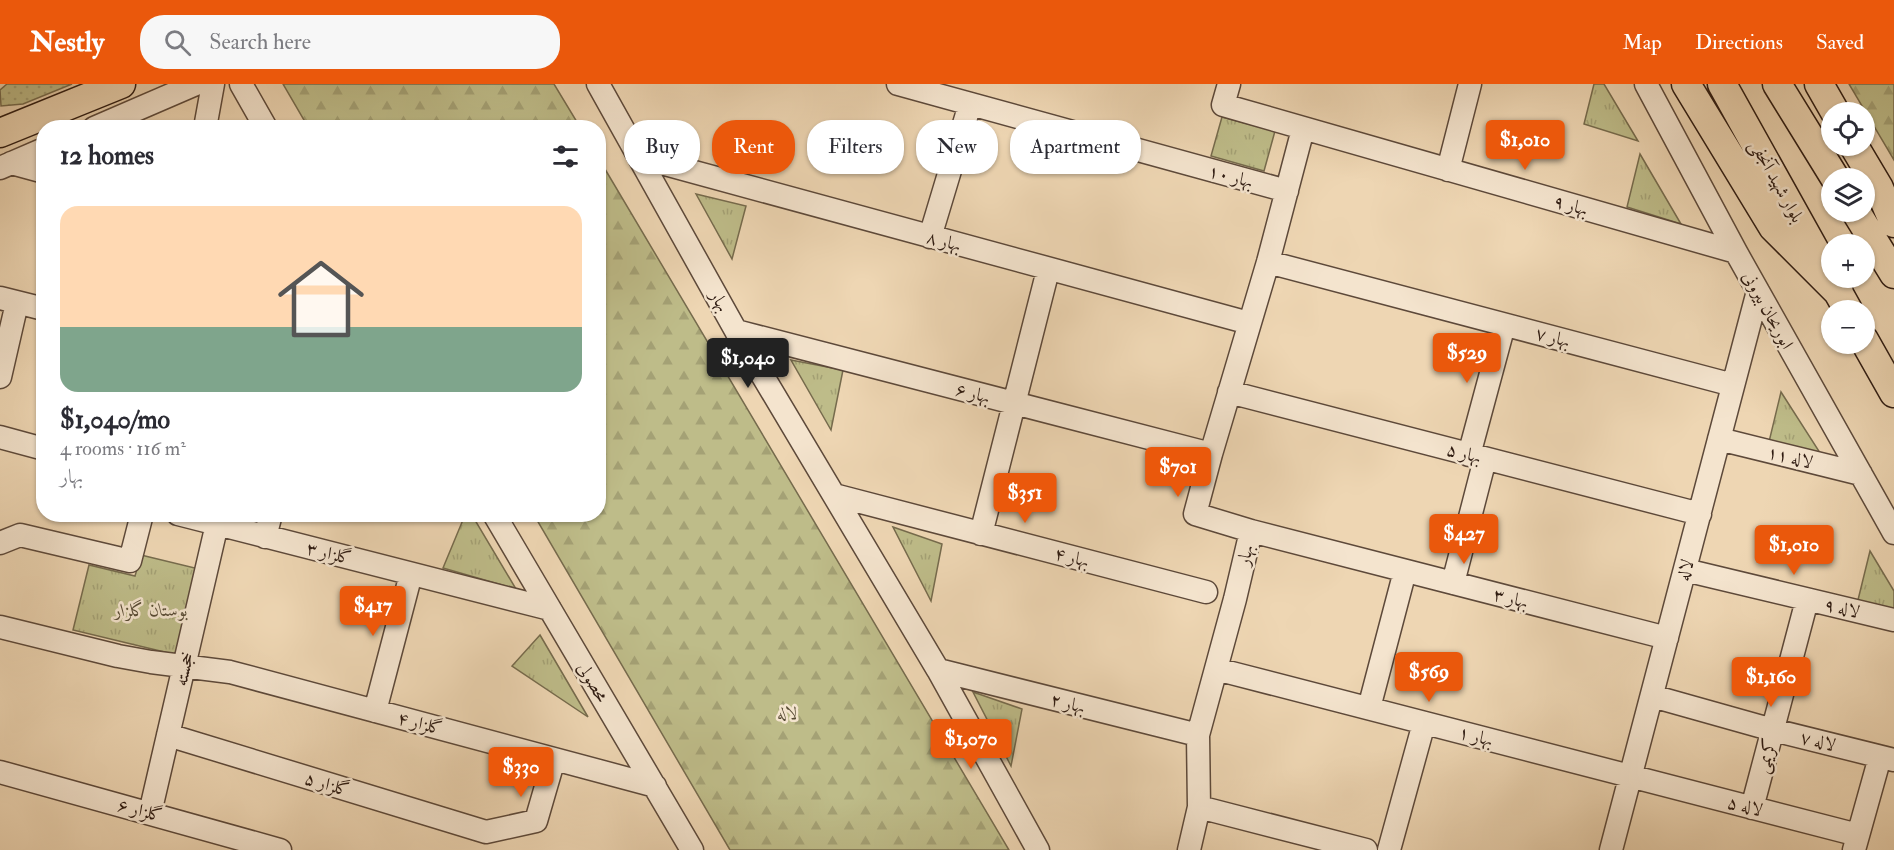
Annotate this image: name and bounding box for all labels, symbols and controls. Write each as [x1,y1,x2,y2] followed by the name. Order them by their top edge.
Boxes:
[140,15,560,69] search box
[30,25,104,60] text: Nestly
[161,26,194,59] icon: search
[209,28,311,56] text: Search here
[1622,29,1662,56] text: Map
[1695,29,1783,56] text: Directions
[1816,29,1864,56] text: Saved
[1821,102,1875,354] map controls
[1821,102,1875,156] button: locate
[624,120,700,174] chip: Buy
[712,120,795,174] chip: Rent
[807,120,904,174] chip: Filters
[916,120,998,174] chip: New
[1010,120,1141,174] chip: Apartment
[1476,120,1574,171] pin: $1,010
[1500,127,1550,152] text: $1,010
[1743,136,1809,227] street label: بلوار شهید آنجفی
[60,140,154,172] text: 12 homes
[549,140,582,173] icon: filters
[1206,159,1256,194] street label: بهار ۱۰
[1821,168,1875,222] button: layers
[1551,190,1591,221] street label: بهار ۹
[924,226,964,257] street label: بهار ۸
[1821,234,1875,288] button: +
[267,245,375,353] icon: home
[1737,267,1798,353] street label: ابوریحان بیرونی
[703,285,735,316] street label: بهار
[1821,300,1875,354] button: −
[1533,322,1573,353] street label: بهار ۷
[1431,333,1503,384] pin: $529
[699,338,797,389] pin: $1,040
[1447,340,1487,365] text: $529
[721,345,775,370] text: $1,040
[953,378,993,409] street label: بهار ۶
[60,404,170,436] text: $1,040/mo
[60,436,186,461] text: 4 rooms · 116 m²
[1444,438,1484,469] street label: بهار ۵
[1765,441,1815,474] street label: لاله ۱۱
[1142,447,1214,498] pin: $701
[1159,454,1197,479] text: $701
[60,464,83,489] text: بهار
[989,473,1061,524] pin: $351
[1008,480,1042,505] text: $351
[1428,514,1500,565] pin: $427
[1443,521,1485,546] text: $427
[1745,525,1843,576] pin: $1,010
[1769,532,1819,557] text: $1,010
[304,537,354,570] street label: گلزار ۳
[1052,542,1092,573] street label: بهار ۴
[1231,542,1259,570] street label: بهار
[1672,557,1699,583] street label: لاله
[1491,583,1531,614] street label: بهار ۳
[337,586,409,637] pin: $417
[354,593,392,618] text: $417
[1822,593,1862,624] street label: لاله ۹
[113,599,188,622] park label: بوستان گلزار
[169,650,200,688] street label: خجسته
[1393,652,1465,703] pin: $569
[1722,657,1820,708] pin: $1,160
[572,658,614,707] street label: محصولی
[1409,659,1449,684] text: $569
[1746,664,1796,689] text: $1,160
[1048,688,1088,719] street label: بهار ۲
[777,702,799,725] park label: لاله
[395,706,445,740] street label: گلزار ۴
[922,719,1020,770] pin: $1,070
[1456,721,1496,752] street label: بهار ۱
[945,726,997,751] text: $1,070
[1798,726,1838,757] street label: لاله ۷
[1751,736,1782,776] street label: کریمی
[485,747,557,798] pin: $330
[503,754,539,779] text: $330
[302,767,352,802] street label: گلزار ۵
[1725,791,1765,822] street label: لاله ۵
[115,793,165,827] street label: گلزار ۶

